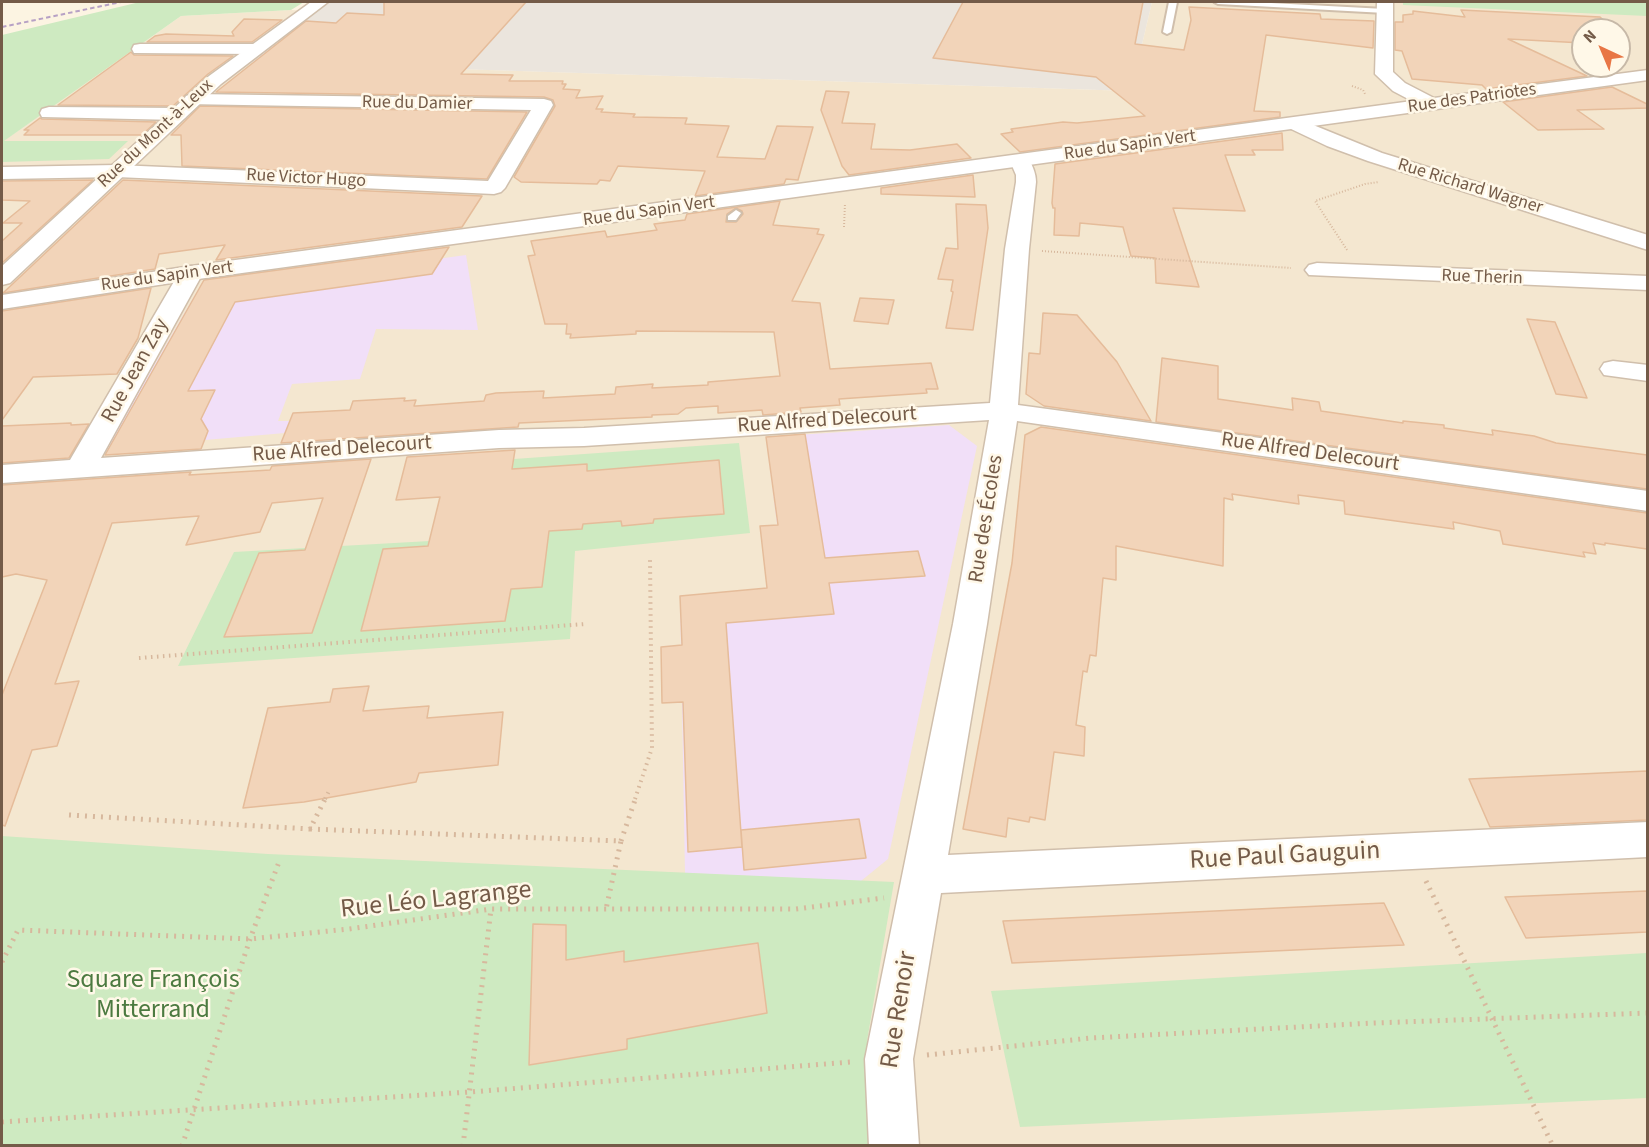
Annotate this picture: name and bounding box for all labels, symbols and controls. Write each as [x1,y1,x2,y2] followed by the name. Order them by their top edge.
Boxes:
[1571,18,1631,78] north arrow
[1578,25,1601,48] text: N
[94,75,218,193] street label: Rue du Mont-à-Leux
[1406,79,1538,119] street label: Rue des Patriotes
[362,92,472,116] street label: Rue du Damier
[1063,126,1197,166] street label: Rue du Sapin Vert
[1395,155,1545,219] street label: Rue Richard Wagner
[246,165,366,193] street label: Rue Victor Hugo
[582,192,716,232] street label: Rue du Sapin Vert
[100,257,234,297] street label: Rue du Sapin Vert
[1441,266,1523,290] street label: Rue Therin
[97,314,175,428] street label: Rue Jean Zay
[737,402,917,440] street label: Rue Alfred Delecourt
[1219,428,1401,478] street label: Rue Alfred Delecourt
[252,431,432,469] street label: Rue Alfred Delecourt
[964,453,1010,585] street label: Rue des Écoles
[1189,836,1381,878] street label: Rue Paul Gauguin
[339,875,533,927] street label: Rue Léo Lagrange
[875,949,925,1071] street label: Rue Renoir
[66,965,240,1026] park label: Square François Mitterrand

